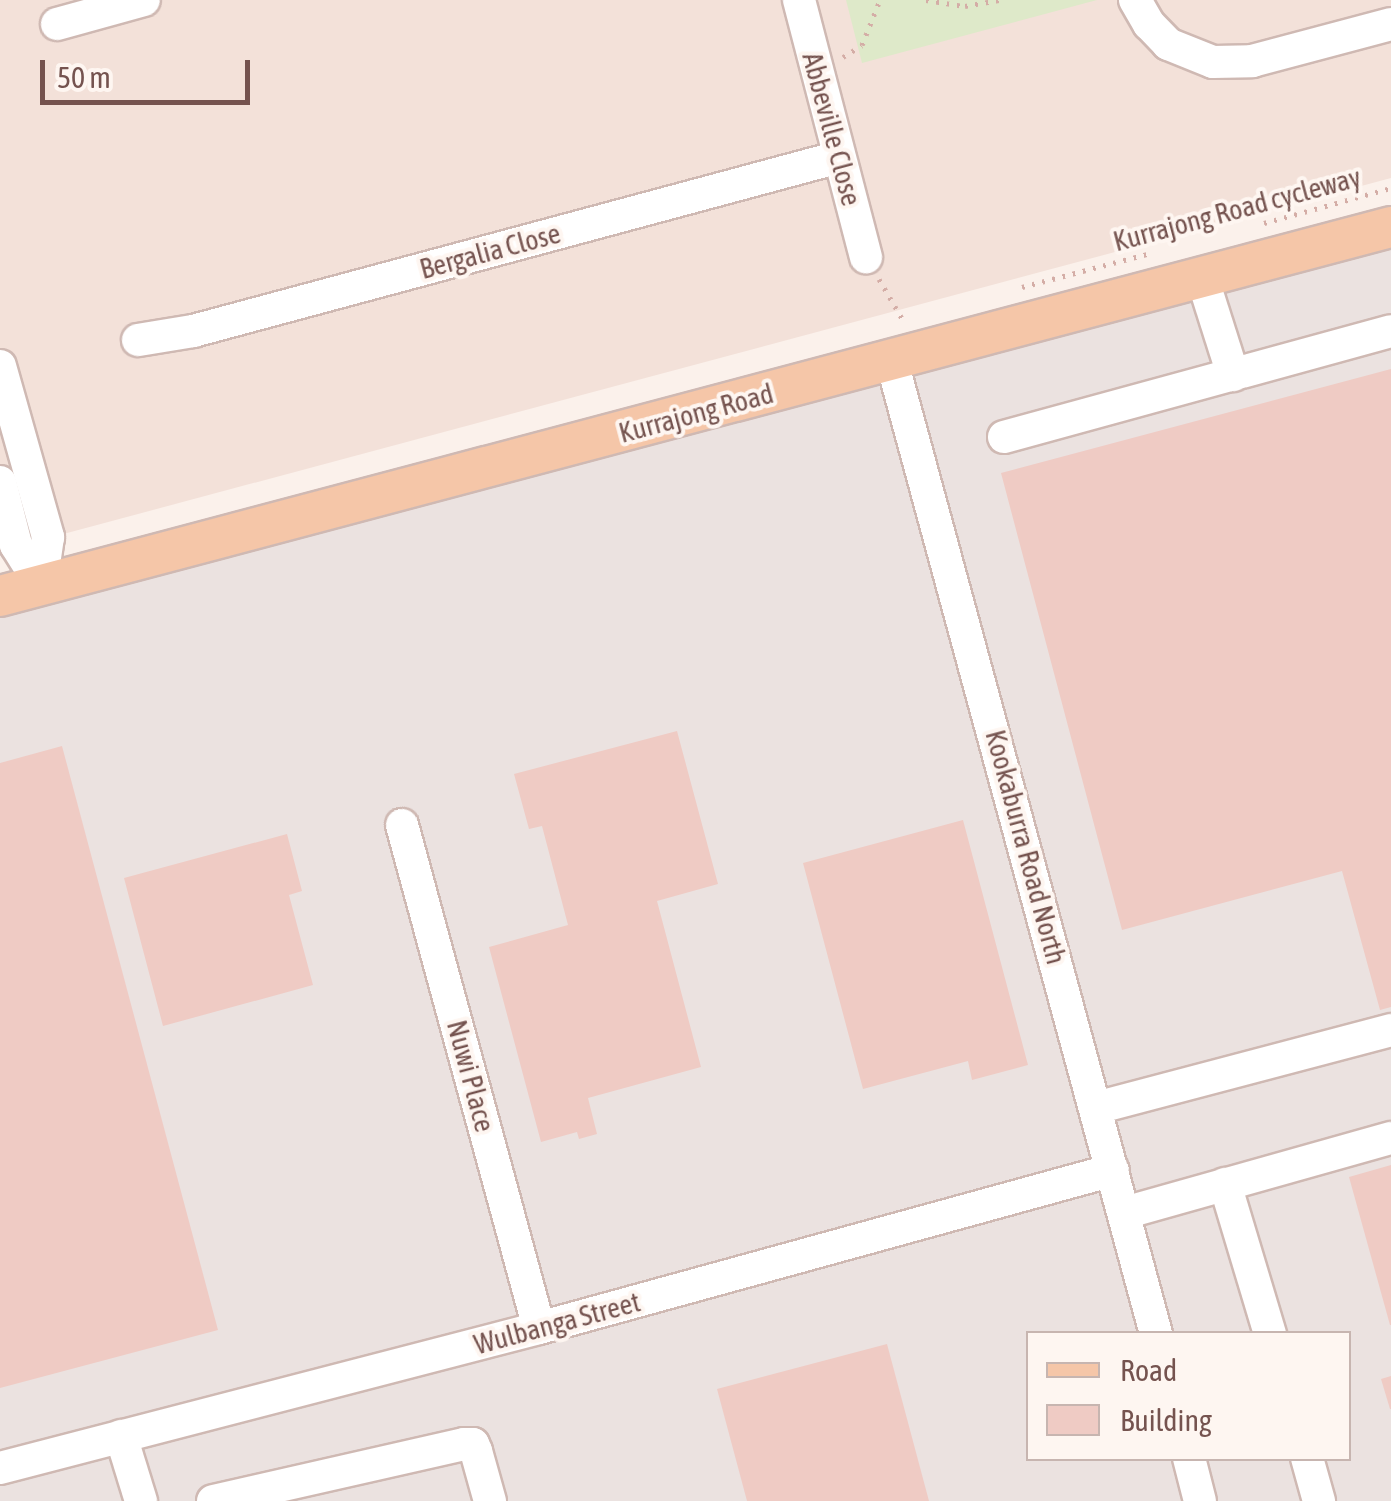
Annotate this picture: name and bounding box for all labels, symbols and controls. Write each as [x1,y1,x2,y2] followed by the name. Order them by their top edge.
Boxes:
[45,40,255,102] scale bar
[795,49,869,209] street label: Abbeville Close
[57,60,111,94] text: 50 m
[1110,160,1364,258] street label: Kurrajong Road cycleway
[416,216,564,286] street label: Bergalia Close
[615,376,777,450] street label: Kurrajong Road
[979,726,1073,968] street label: Kookaburra Road North
[440,1016,502,1136] street label: Nuwi Place
[470,1285,644,1361] street label: Wulbanga Street
[1026,1331,1351,1461] legend
[1120,1353,1177,1387] text: Road
[1120,1403,1212,1437] text: Building

